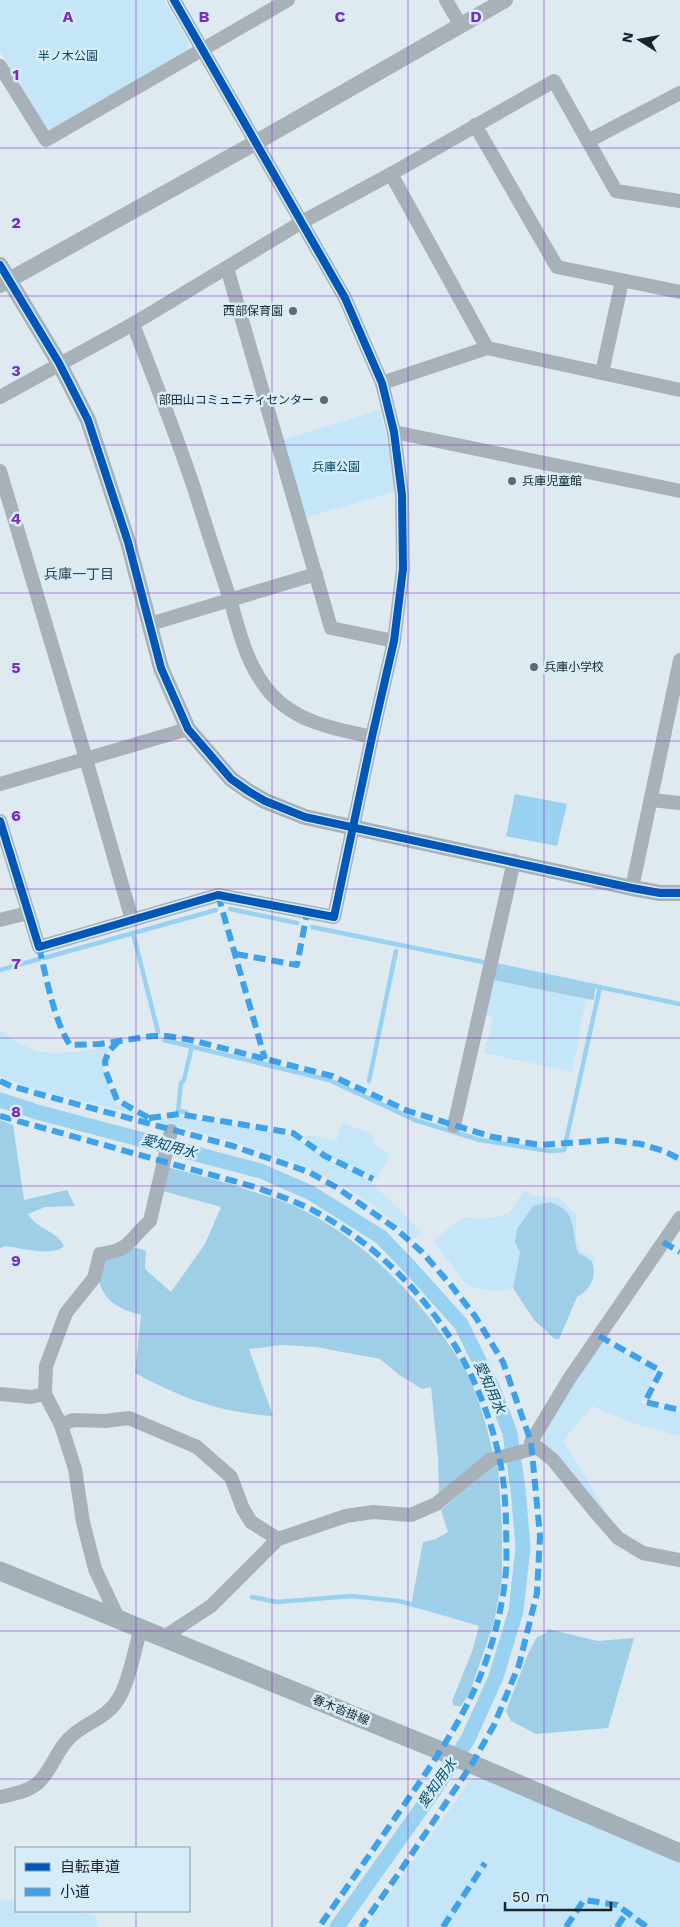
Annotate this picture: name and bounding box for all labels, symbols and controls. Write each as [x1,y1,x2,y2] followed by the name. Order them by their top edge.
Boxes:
[63,7,74,26] text: A
[199,7,210,26] text: B
[335,7,346,26] text: C
[470,7,482,26] text: D
[615,15,665,65] north arrow
[618,31,636,44] text: N
[38,49,98,63] park label: 半ノ木公園
[13,65,19,84] text: 1
[11,213,21,232] text: 2
[223,304,283,318] place label: 西部保育園
[287,305,299,317] marker: 西部保育園
[11,361,21,380] text: 3
[159,393,314,407] place label: 部田山コミュニティセンター
[318,394,330,406] marker: 部田山コミュニティセンター
[312,460,360,474] park label: 兵庫公園
[522,474,582,488] place label: 兵庫児童館
[506,475,518,487] marker: 兵庫児童館
[11,509,21,528] text: 4
[44,566,114,582] district label: 兵庫一丁目
[11,658,21,677] text: 5
[544,660,604,674] place label: 兵庫小学校
[528,661,540,673] marker: 兵庫小学校
[11,806,21,825] text: 6
[11,954,21,973] text: 7
[11,1102,21,1121] text: 8
[140,1131,200,1161] water label: 愛知用水
[11,1251,21,1270] text: 9
[471,1358,510,1418] water label: 愛知用水
[311,1692,371,1728] street label: 春木沓掛線
[414,1754,461,1811] water label: 愛知用水
[15,1847,190,1912] legend
[60,1858,120,1876] text: 自転車道
[505,1880,611,1912] scale bar
[60,1883,90,1901] text: 小道
[512,1888,549,1906] text: 50 m

